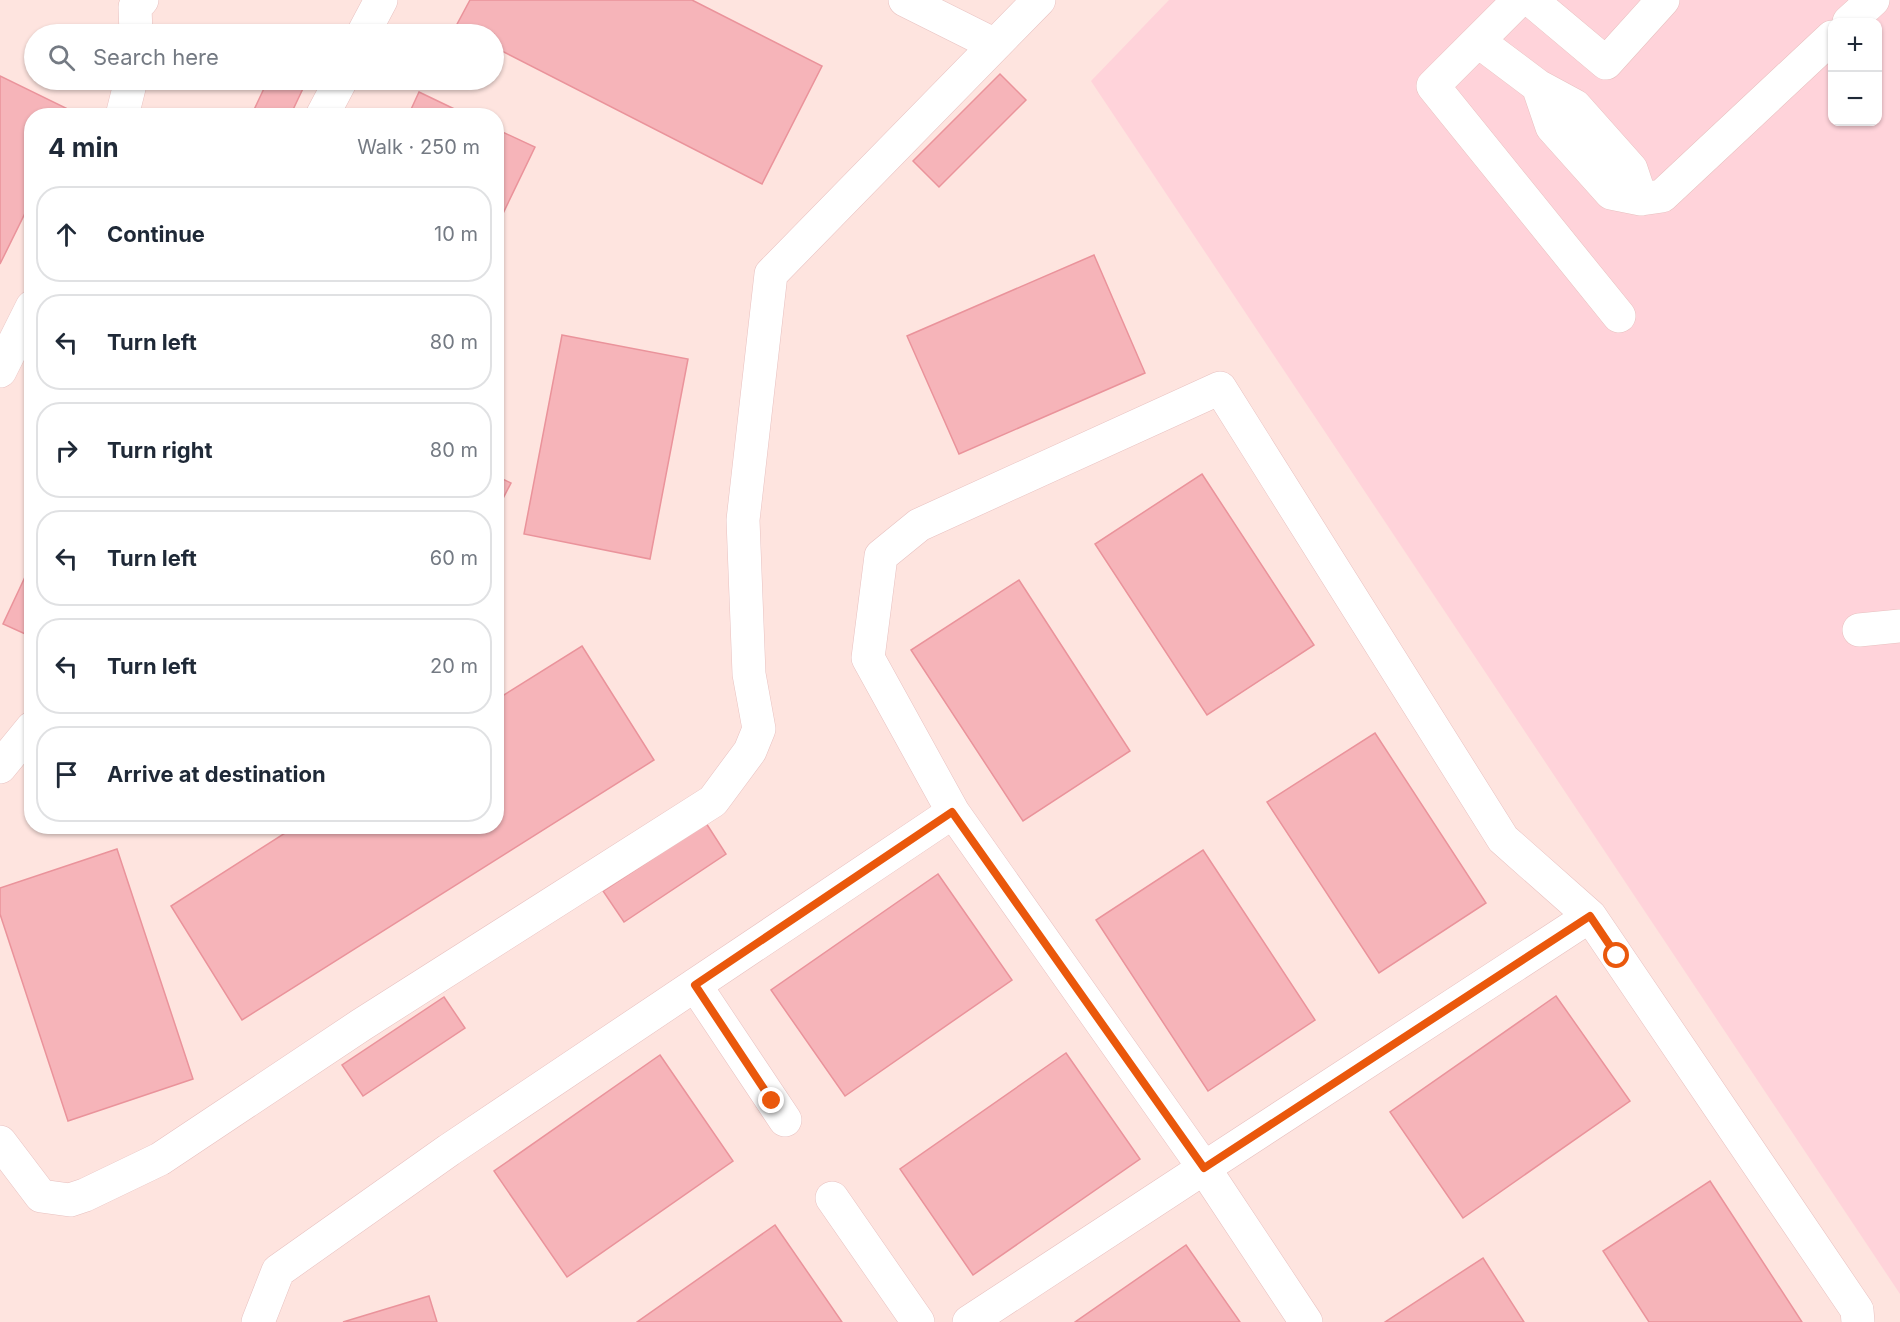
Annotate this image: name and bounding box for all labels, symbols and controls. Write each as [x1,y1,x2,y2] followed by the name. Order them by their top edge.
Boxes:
[1828,18,1882,126] map controls
[1828,18,1882,72] button: +
[24,24,504,90] search box
[45,41,78,74] icon: search
[93,44,219,70] text: Search here
[1828,72,1882,126] button: −
[48,132,119,163] text: 4 min
[357,135,480,159] text: Walk · 250 m
[50,218,83,251] icon: ahead
[107,221,205,247] text: Continue
[434,222,478,246] text: 10 m
[50,326,83,359] icon: left
[107,329,197,355] text: Turn left
[430,330,478,354] text: 80 m
[50,434,83,467] icon: right
[107,437,213,463] text: Turn right
[430,438,478,462] text: 80 m
[50,542,83,575] icon: left
[107,545,197,571] text: Turn left
[430,546,478,570] text: 60 m
[50,650,83,683] icon: left
[107,653,197,679] text: Turn left
[430,654,478,678] text: 20 m
[50,758,83,791] icon: arrive
[107,761,326,787] text: Arrive at destination
[1603,942,1629,968] route start
[758,1087,784,1113] route end

